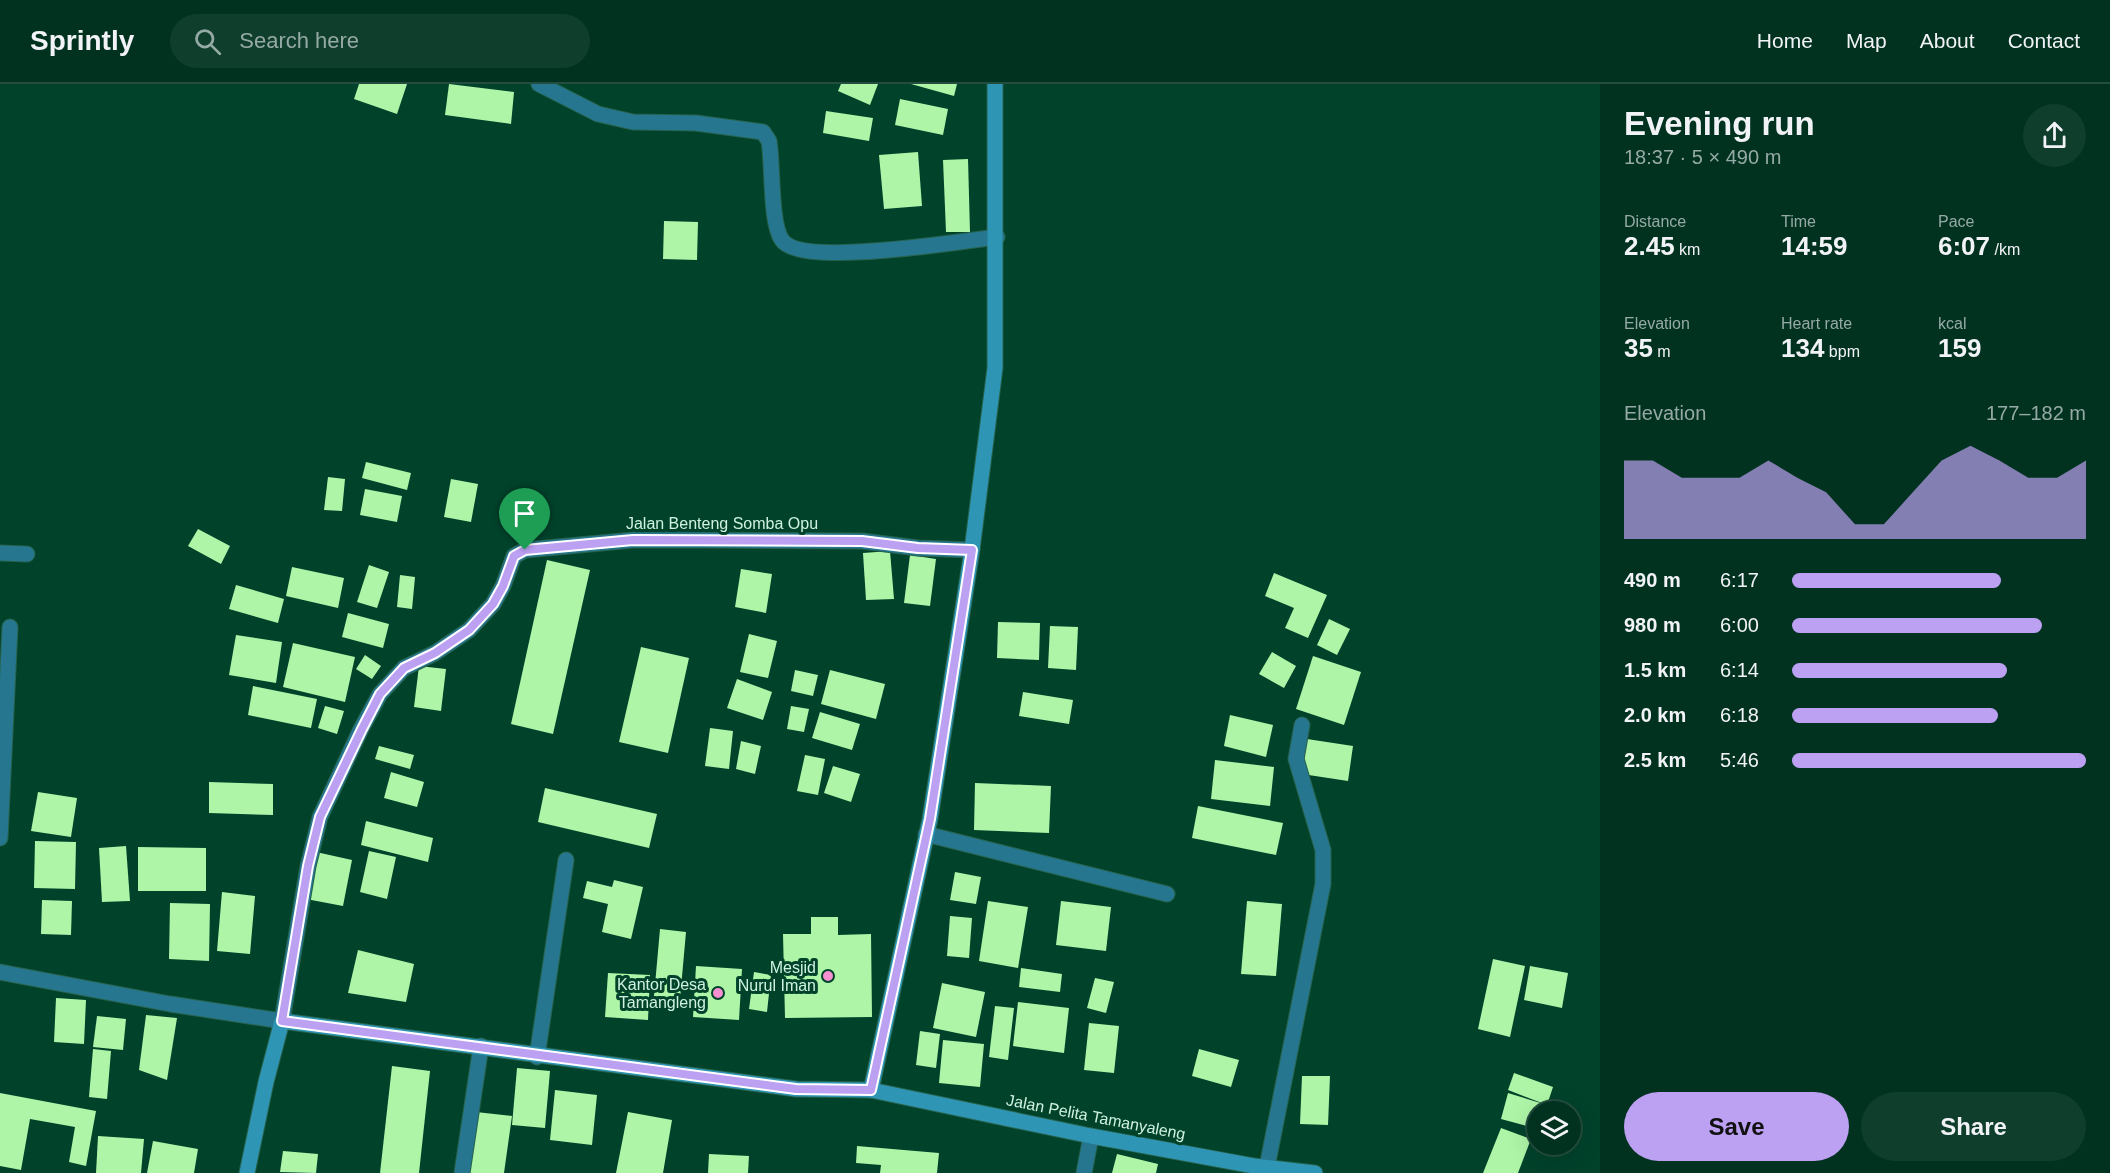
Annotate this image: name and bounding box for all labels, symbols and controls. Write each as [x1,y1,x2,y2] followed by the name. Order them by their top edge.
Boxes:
[170,14,590,68] search box
[30,25,134,56] text: Sprintly
[191,25,224,58] icon: search
[239,28,359,53] text: Search here
[1757,29,1813,52] text: Home
[1846,29,1887,52] text: Map
[1920,29,1975,52] text: About
[2008,29,2080,52] text: Contact
[2023,104,2086,167] button: share
[1624,105,1815,142] text: Evening run
[1624,146,1781,168] text: 18:37 · 5 × 490 m
[1624,213,1686,230] text: Distance
[1781,213,1816,230] text: Time
[1938,213,1974,230] text: Pace
[1624,231,1675,261] text: 2.45
[1781,231,1848,261] text: 14:59
[1938,231,1990,261] text: 6:07
[1675,241,1700,258] text: km
[1990,241,2020,258] text: /km
[1624,315,1690,332] text: Elevation
[1781,315,1852,332] text: Heart rate
[1938,315,1966,332] text: kcal
[1624,333,1653,363] text: 35
[1781,333,1824,363] text: 134
[1938,333,1981,363] text: 159
[1653,343,1671,360] text: m
[1824,343,1860,360] text: bpm
[1624,402,1706,424] text: Elevation
[1986,402,2086,424] text: 177–182 m
[499,488,550,550] pin
[508,497,541,530] icon: arrive
[626,515,818,532] street label: Jalan Benteng Somba Opu
[1624,569,1681,591] text: 490 m
[1720,569,1759,591] text: 6:17
[1624,614,1681,636] text: 980 m
[1720,614,1759,636] text: 6:00
[1624,659,1686,681] text: 1.5 km
[1720,659,1759,681] text: 6:14
[1624,704,1686,726] text: 2.0 km
[1720,704,1759,726] text: 6:18
[1624,749,1686,771] text: 2.5 km
[1720,749,1759,771] text: 5:46
[738,959,816,994] place label: Mesjid Nurul Iman
[821,969,835,983] marker: Mesjid Nurul Iman
[617,976,706,1011] place label: Kantor Desa Tamangleng
[711,986,725,1000] marker: Kantor Desa Tamangleng
[1005,1091,1187,1143] street label: Jalan Pelita Tamanyaleng
[1624,1092,1849,1161] button: Save
[1861,1092,2086,1161] button: Share
[1527,1101,1581,1155] map controls
[1527,1101,1581,1155] button: layers

